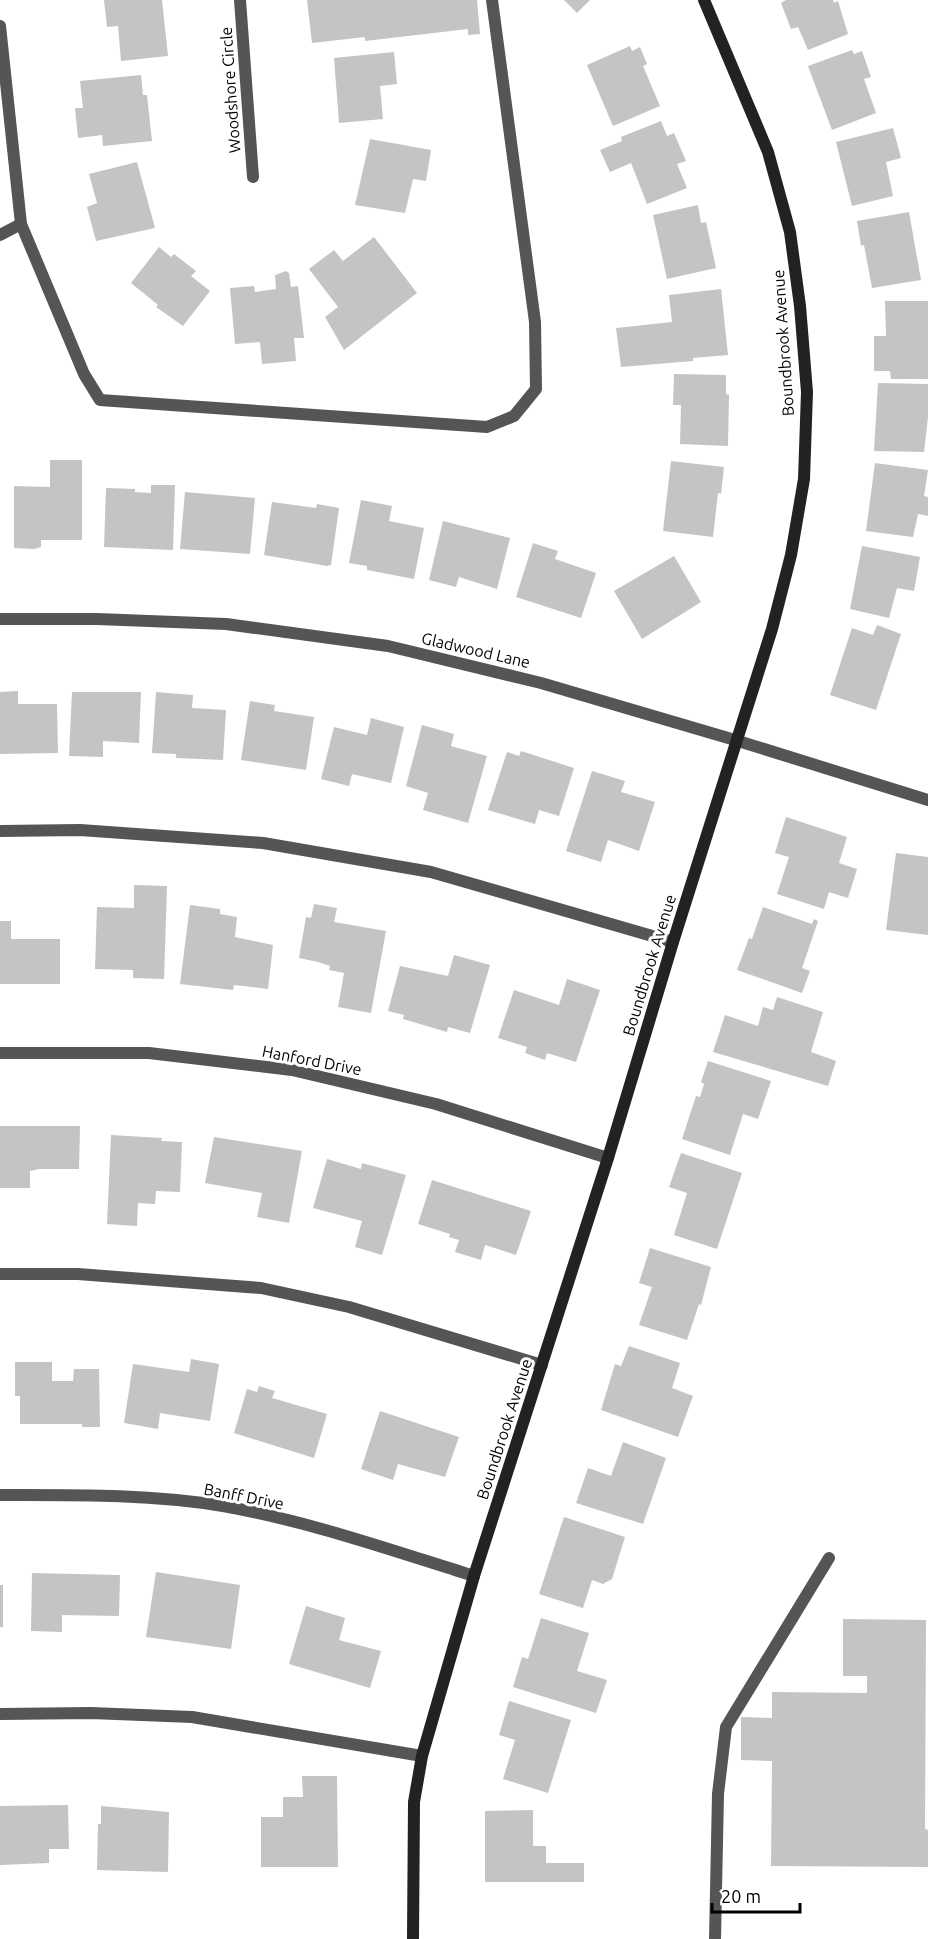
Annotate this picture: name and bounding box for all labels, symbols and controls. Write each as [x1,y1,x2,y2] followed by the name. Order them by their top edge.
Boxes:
[217,26,243,154] street label: Woodshore Circle
[769,269,797,417] street label: Boundbrook Avenue
[420,629,532,671] street label: Gladwood Lane
[619,892,679,1038] street label: Boundbrook Avenue
[261,1042,363,1078] street label: Hanford Drive
[473,1356,535,1502] street label: Boundbrook Avenue
[202,1479,286,1513] street label: Banff Drive
[712,1876,800,1914] scale bar
[721,1886,761,1906] text: 20 m

